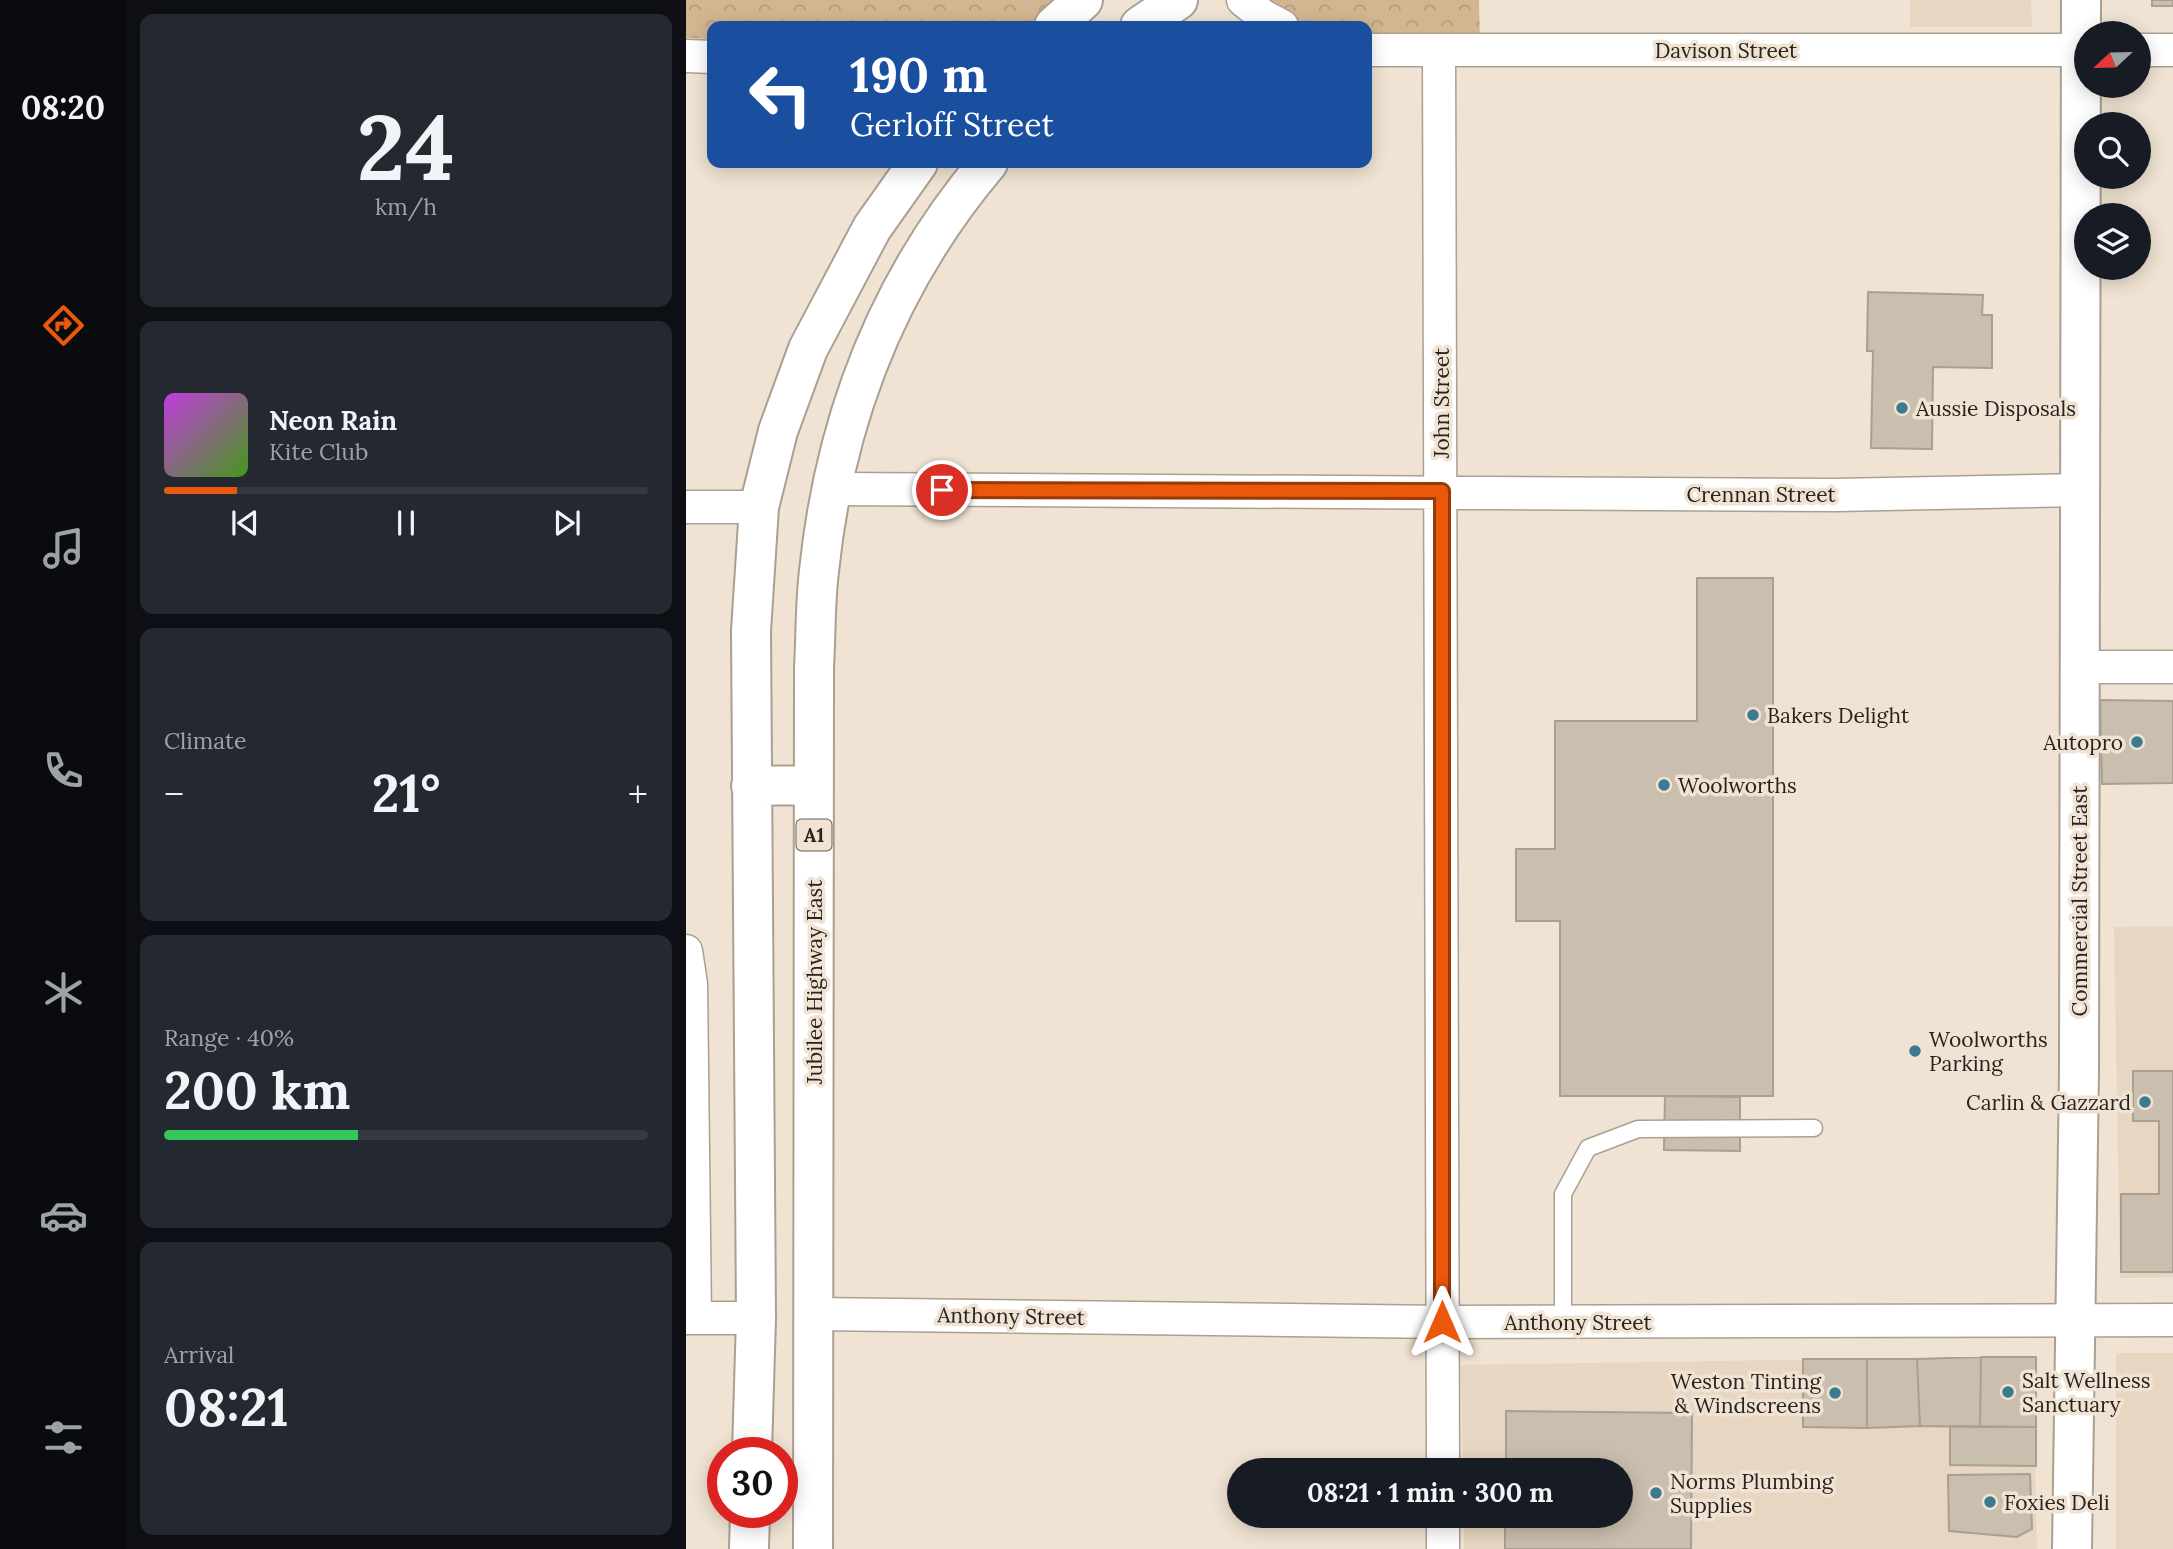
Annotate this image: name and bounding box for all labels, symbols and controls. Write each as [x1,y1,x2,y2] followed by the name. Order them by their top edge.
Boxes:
[2074,21,2151,98] north arrow
[2074,21,2151,280] map controls
[1655,37,1798,64] street label: Davison Street
[850,43,987,105] text: 190 m
[735,49,826,140] icon: left
[21,87,105,128] text: 08:20
[357,88,455,205] text: 24
[850,104,1054,145] text: Gerloff Street
[2074,112,2151,189] button: search
[375,192,437,221] text: km/h
[2074,203,2151,280] button: layers
[39,301,88,350] icon: directions
[1428,347,1455,459] street label: John Street
[1915,395,2076,422] place label: Aussie Disposals
[1894,400,1910,416] marker: Aussie Disposals
[269,404,397,437] text: Neon Rain
[269,437,368,466] text: Kite Club
[912,460,972,520] pin
[923,471,961,509] icon: arrive
[1686,481,1836,508] street label: Crennan Street
[226,504,264,542] icon: previous
[387,504,425,542] icon: pause
[548,504,586,542] icon: next
[39,524,88,573] icon: music
[1767,702,1910,729] place label: Bakers Delight
[1745,707,1761,723] marker: Bakers Delight
[164,726,246,755] text: Climate
[2042,729,2123,756] place label: Autopro
[2129,734,2145,750] marker: Autopro
[39,746,88,795] icon: phone
[372,760,440,826] text: 21°
[164,770,184,818] text: −
[628,770,648,818] text: +
[1678,772,1797,799] place label: Woolworths
[1656,777,1672,793] marker: Woolworths
[2066,785,2093,1016] street label: Commercial Street East
[796,820,832,850] road number: A1
[801,879,828,1085] street label: Jubilee Highway East
[39,968,88,1017] icon: climate
[164,1023,294,1052] text: Range · 40%
[1929,1026,2048,1077] place label: Woolworths Parking
[1907,1043,1923,1059] marker: Woolworths Parking
[164,1057,350,1123] text: 200 km
[1966,1089,2131,1116] place label: Carlin & Gazzard
[2137,1094,2153,1110] marker: Carlin & Gazzard
[39,1191,88,1240] icon: car
[1405,1285,1479,1359] position arrow
[936,1301,1086,1331] street label: Anthony Street
[1503,1309,1653,1336] street label: Anthony Street
[164,1340,234,1369] text: Arrival
[2022,1367,2151,1418] place label: Salt Wellness Sanctuary
[1671,1368,1821,1419] place label: Weston Tinting & Windscreens
[164,1374,289,1440] text: 08:21
[2000,1384,2016,1400] marker: Salt Wellness Sanctuary
[1827,1385,1843,1401] marker: Weston Tinting & Windscreens
[39,1413,88,1462] icon: filters
[707,1437,798,1528] speed limit sign: 30
[1670,1468,1834,1519] place label: Norms Plumbing Supplies
[1307,1476,1553,1509] text: 08:21 · 1 min · 300 m
[1648,1485,1664,1501] marker: Norms Plumbing Supplies
[2004,1489,2110,1516] place label: Foxies Deli
[1982,1494,1998,1510] marker: Foxies Deli

